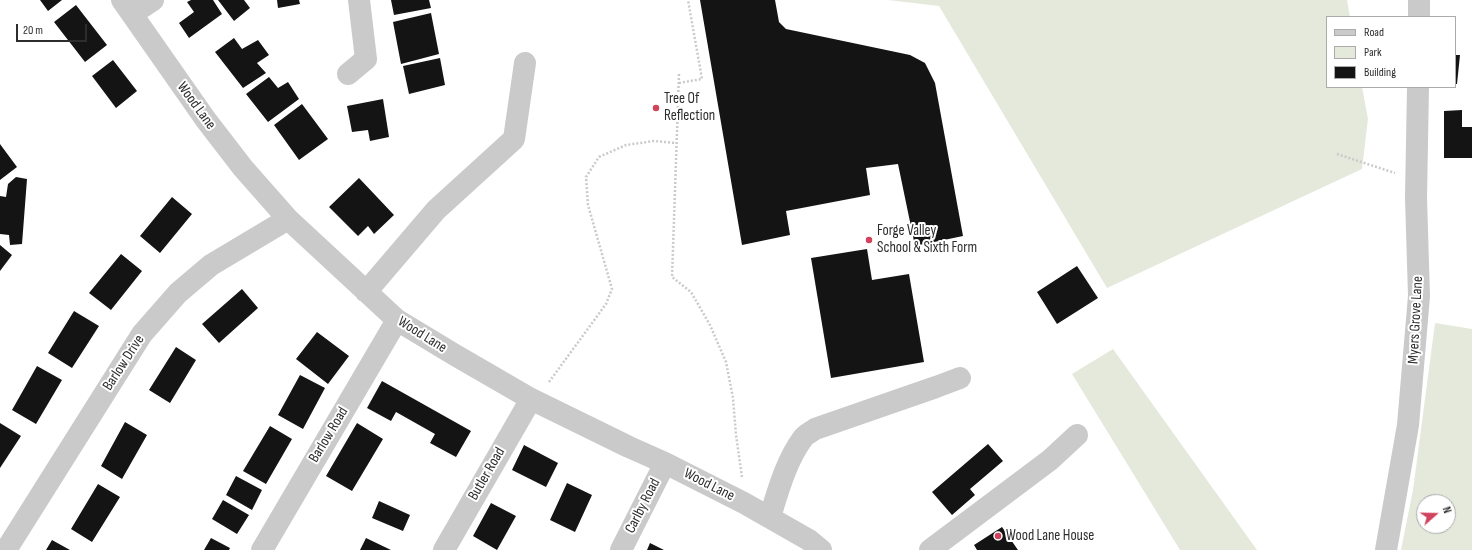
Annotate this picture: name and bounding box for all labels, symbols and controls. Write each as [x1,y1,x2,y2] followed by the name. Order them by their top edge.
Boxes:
[18,16,89,42] scale bar
[1326,16,1456,88] legend
[23,23,43,38] text: 20 m
[1364,25,1384,40] text: Road
[1364,45,1382,60] text: Park
[1364,65,1396,80] text: Building
[173,79,219,133] street label: Wood Lane
[664,90,715,125] place label: Tree Of Reflection
[651,103,661,113] marker: Tree Of Reflection
[877,222,977,257] place label: Forge Valley School & Sixth Form
[864,235,874,245] marker: Forge Valley School & Sixth Form
[1405,276,1427,364] street label: Myers Grove Lane
[394,313,450,357] street label: Wood Lane
[99,332,149,394] street label: Barlow Drive
[305,404,353,466] street label: Barlow Road
[465,444,509,504] street label: Butler Road
[681,465,737,505] street label: Wood Lane
[622,476,664,536] street label: Carlby Road
[1416,494,1456,534] north arrow
[1440,505,1454,515] text: N
[1006,527,1094,545] place label: Wood Lane House
[993,531,1003,541] marker: Wood Lane House

